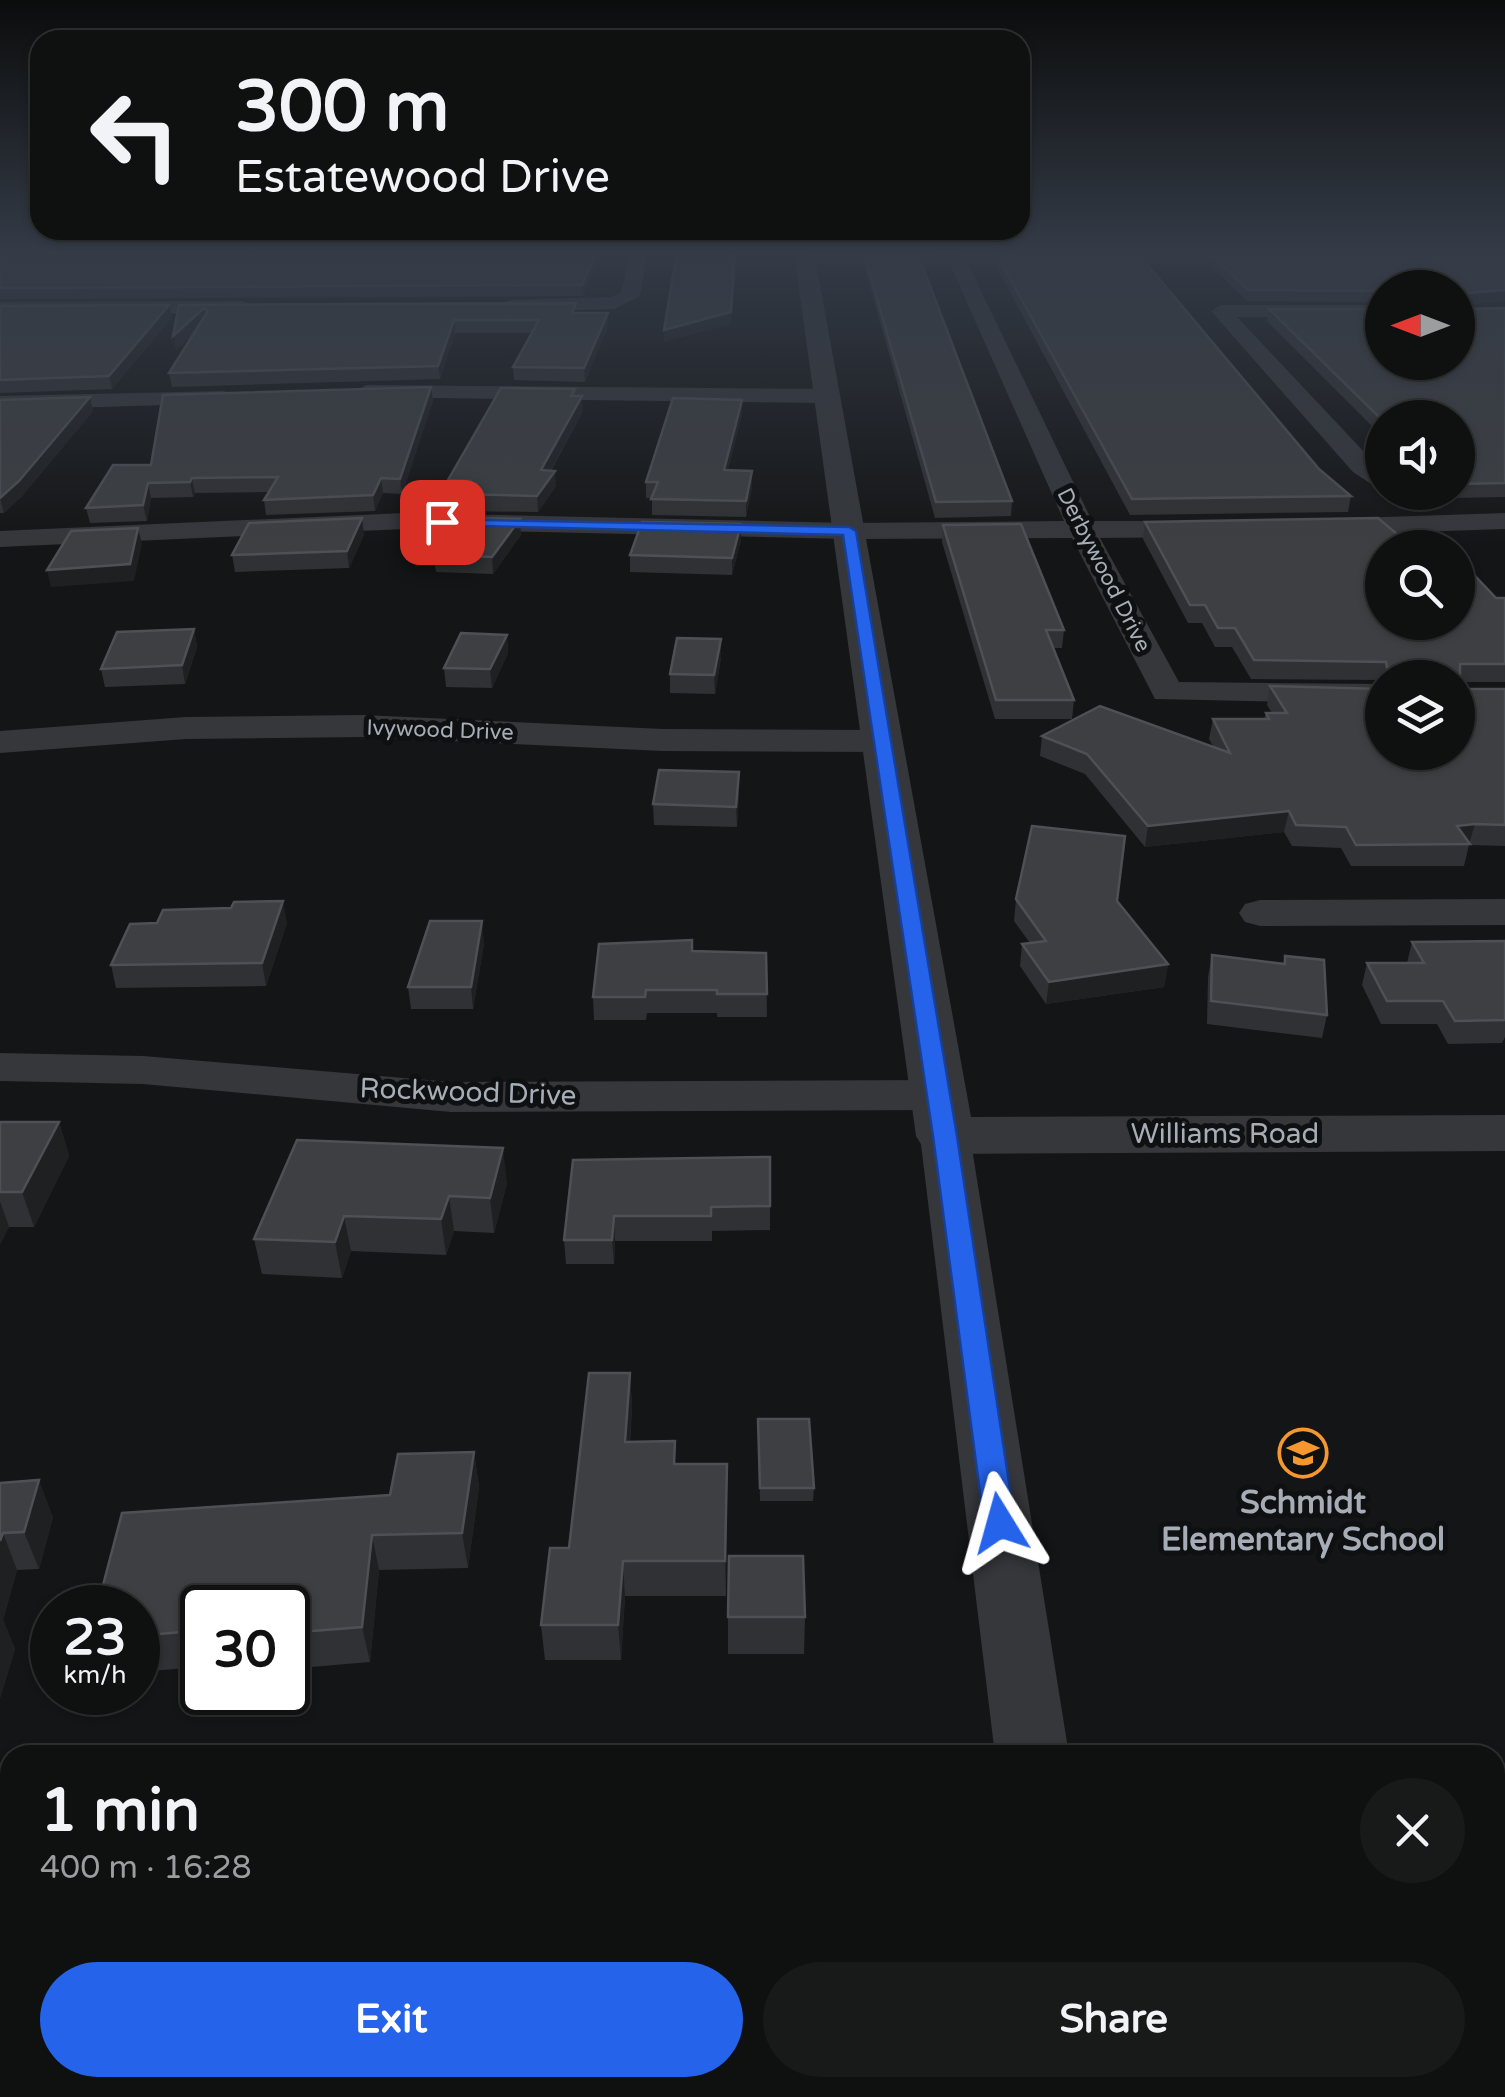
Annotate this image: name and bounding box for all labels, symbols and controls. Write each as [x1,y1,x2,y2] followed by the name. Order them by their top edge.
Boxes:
[235,66,449,150] text: 300 m
[70,70,200,200] icon: left
[235,151,610,205] text: Estatewood Drive
[1365,270,1475,380] north arrow
[1365,270,1475,770] map controls
[1365,400,1475,510] button: sound
[400,480,485,565] pin
[1051,484,1157,656] street label: Derbywood Drive
[415,495,470,550] icon: arrive
[1365,530,1475,640] button: search
[1365,660,1475,770] button: layers
[366,714,514,746] street label: Ivywood Drive
[359,1071,577,1113] street label: Rockwood Drive
[1131,1117,1319,1151] street label: Williams Road
[1277,1427,1329,1479] school or university icon: Schmidt Elementary School
[948,1471,1052,1575] position arrow
[1161,1484,1445,1559] place label: Schmidt Elementary School
[180,1585,310,1715] speed limit sign: 30
[64,1608,126,1668] text: 23
[64,1660,126,1690] text: km/h
[40,1775,200,1847] text: 1 min
[1360,1778,1465,1883] button: close
[40,1849,252,1887] text: 400 m · 16:28
[40,1962,743,2077] button: Exit
[763,1962,1465,2077] button: Share

